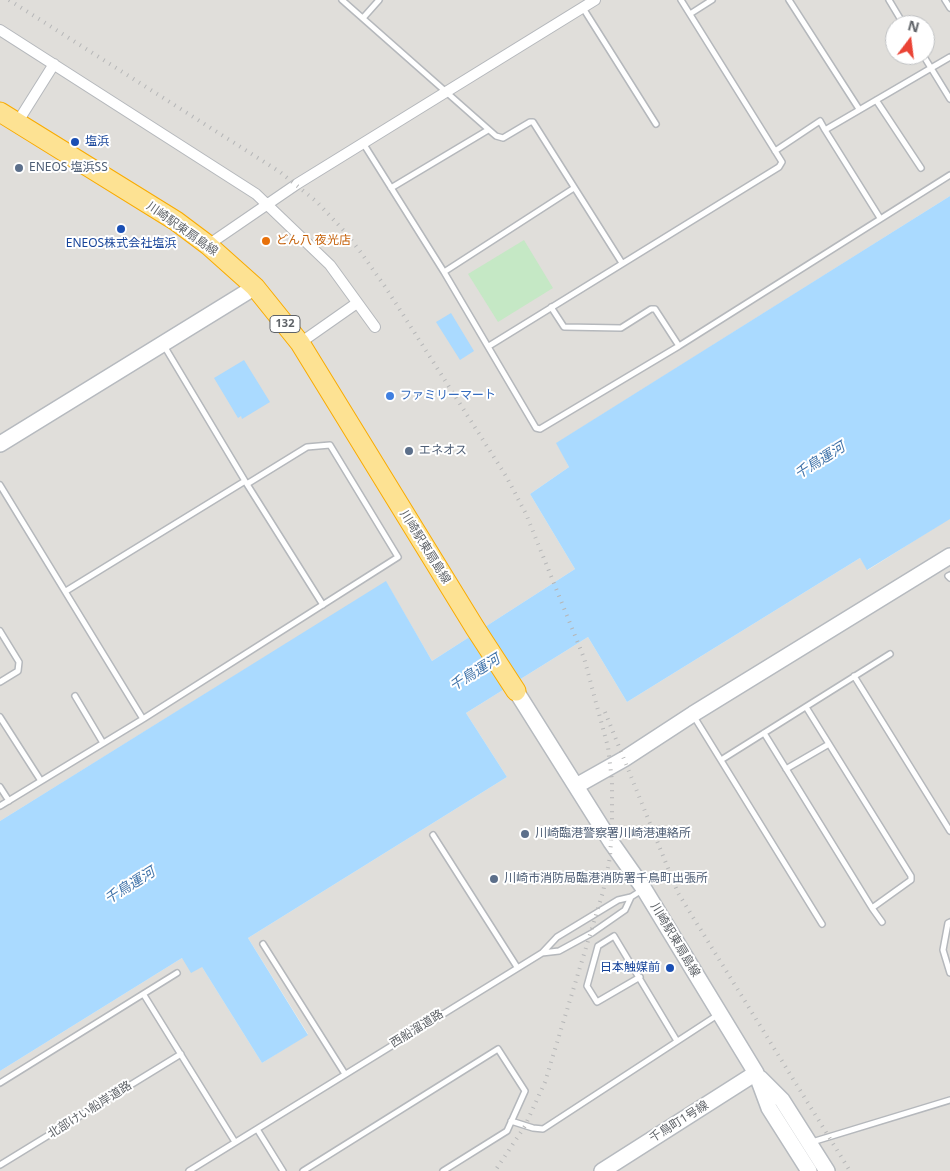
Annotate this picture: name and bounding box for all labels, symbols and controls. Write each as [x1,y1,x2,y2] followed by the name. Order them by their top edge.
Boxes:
[885,15,935,65] north arrow
[906,15,922,37] text: N
[85,135,109,149] place label: 塩浜
[69,136,81,148] marker: 塩浜
[29,161,108,175] place label: ENEOS 塩浜SS
[13,162,25,174] marker: ENEOS 塩浜SS
[143,199,221,259] street label: 川崎駅東扇島線
[115,223,127,235] marker: ENEOS株式会社塩浜
[276,234,351,248] place label: どん八 夜光店
[260,235,272,247] marker: どん八 夜光店
[66,237,176,251] place label: ENEOS株式会社塩浜
[270,316,300,332] road number: 132
[400,389,496,403] place label: ファミリーマート
[384,390,396,402] marker: ファミリーマート
[792,439,848,483] water label: 千鳥運河
[419,444,467,458] place label: エネオス
[403,445,415,457] marker: エネオス
[397,508,453,586] street label: 川崎駅東扇島線
[447,651,503,695] water label: 千鳥運河
[535,827,691,841] place label: 川崎臨港警察署川崎港連絡所
[519,828,531,840] marker: 川崎臨港警察署川崎港連絡所
[102,864,158,908] water label: 千鳥運河
[504,872,708,886] place label: 川崎市消防局臨港消防署千鳥町出張所
[488,873,500,885] marker: 川崎市消防局臨港消防署千鳥町出張所
[647,900,703,980] street label: 川崎駅東扇島線
[600,961,660,975] place label: 日本触媒前
[664,962,676,974] marker: 日本触媒前
[388,1007,446,1051] street label: 西船溜道路
[45,1078,135,1142] street label: 北部けい船岸道路
[647,1098,711,1146] street label: 千鳥町1号線

